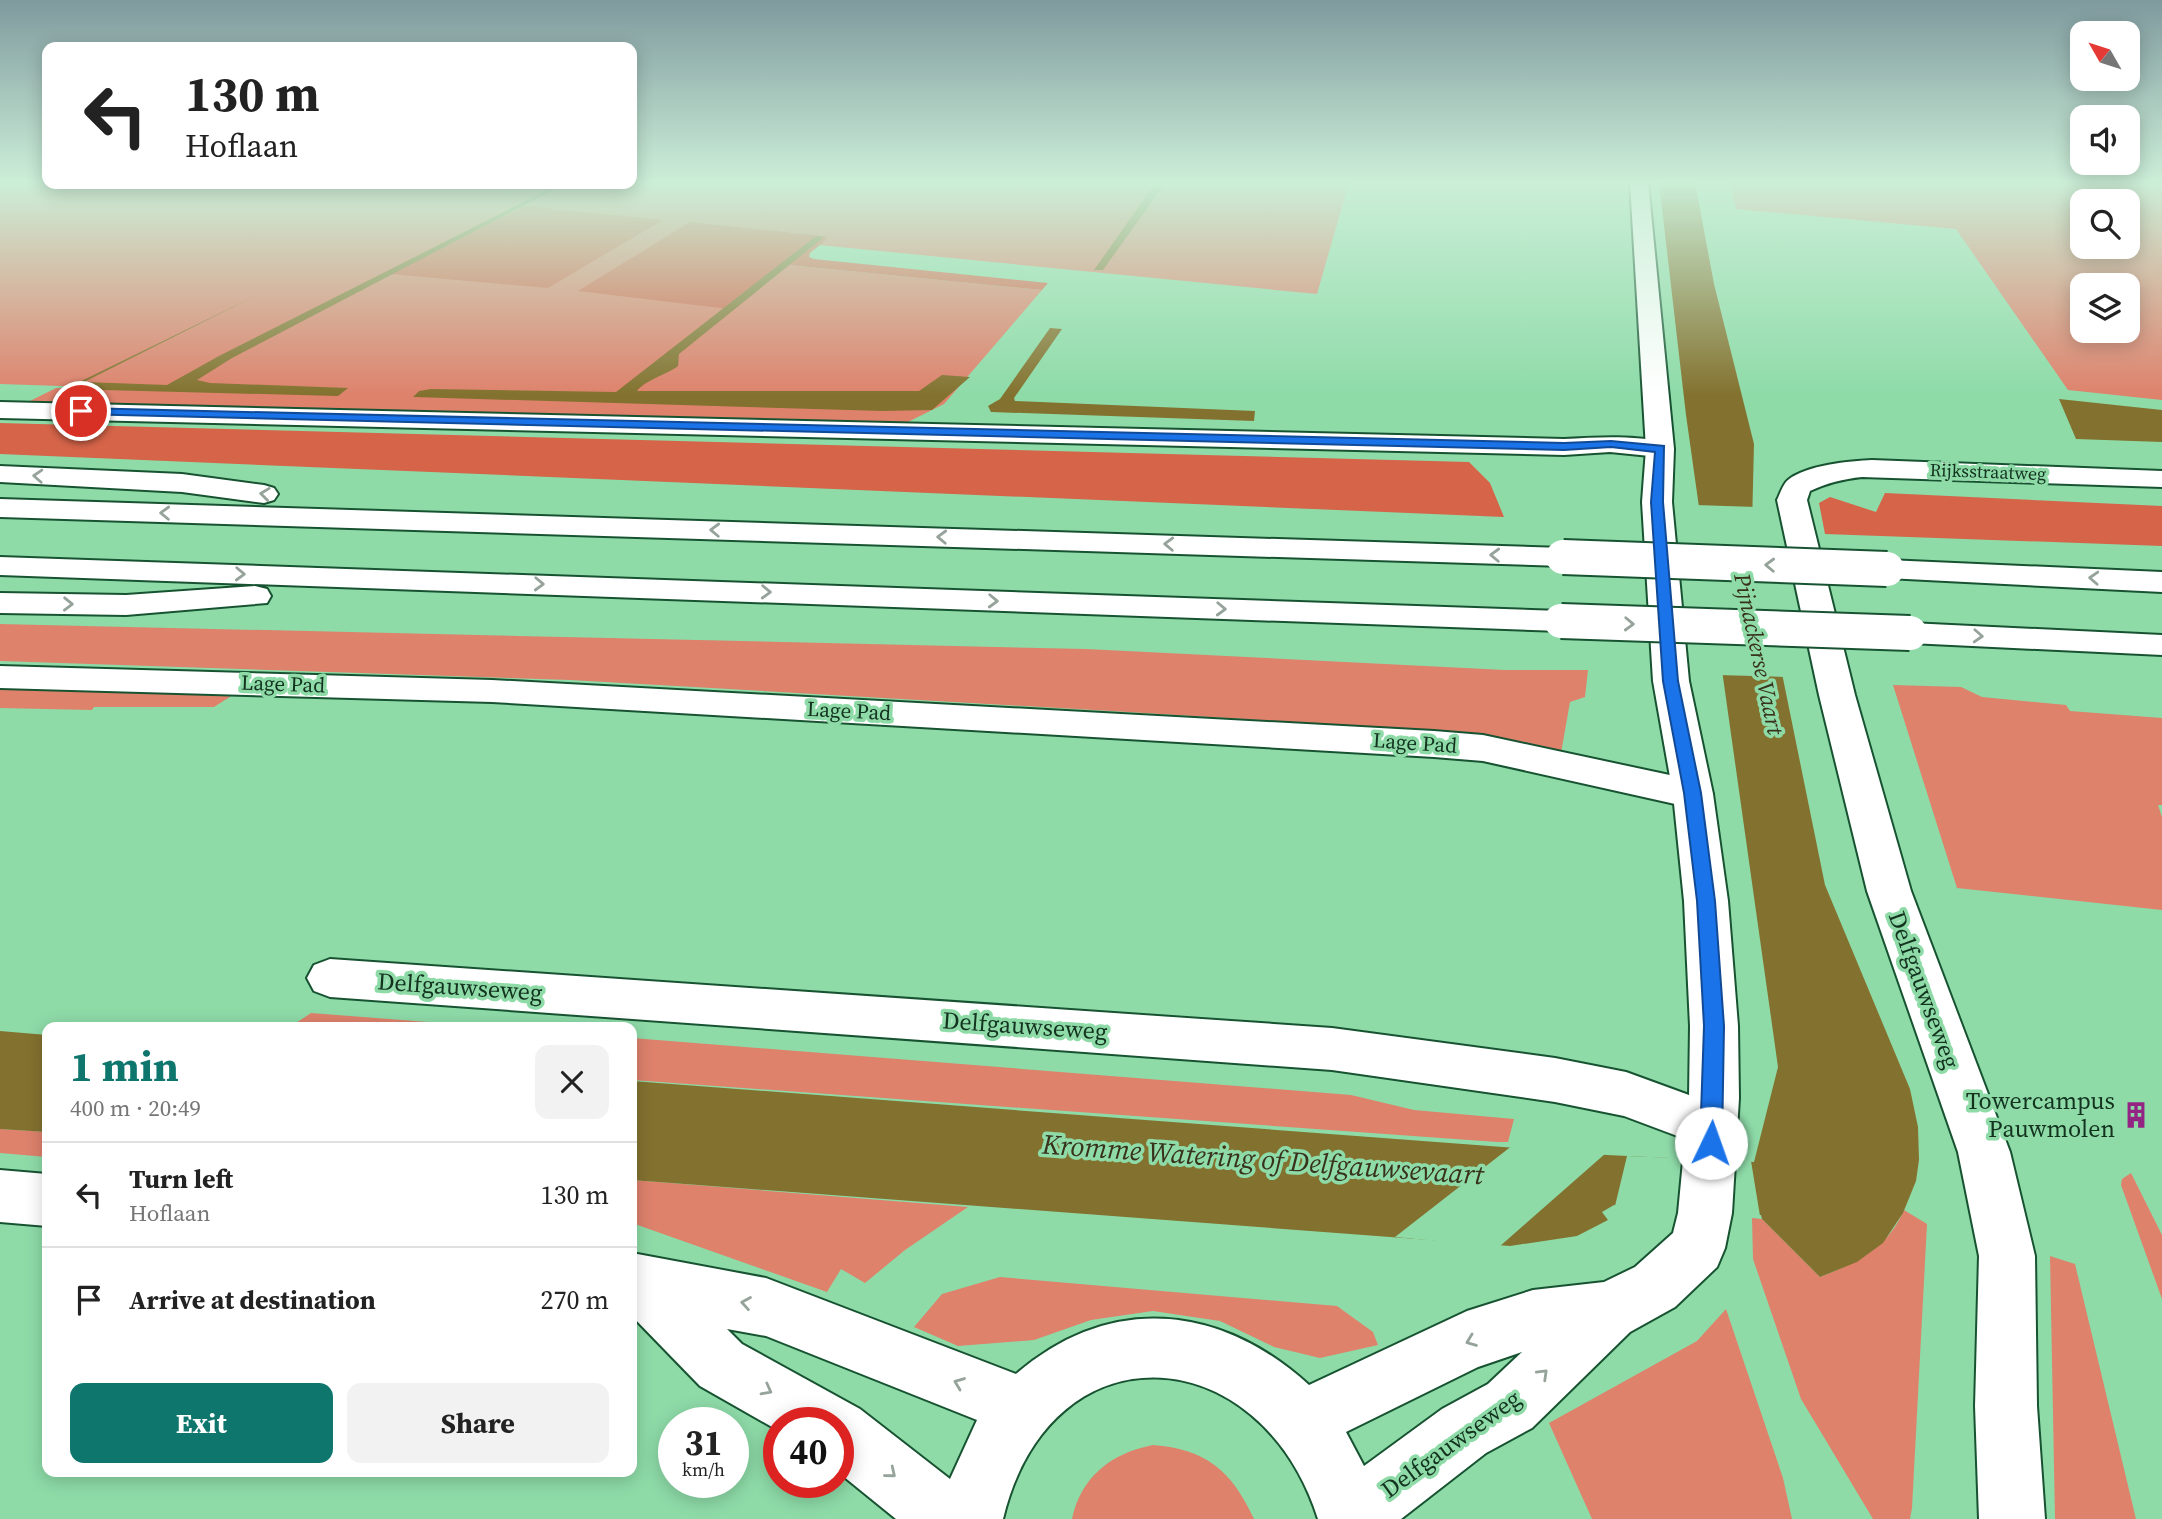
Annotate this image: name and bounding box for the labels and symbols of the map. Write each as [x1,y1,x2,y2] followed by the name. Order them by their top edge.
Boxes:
[2070,21,2140,91] north arrow
[51,381,111,441] pin
[1929,457,2047,486] street label: Rijksstraatweg
[32,468,43,483] one-way arrow
[259,487,271,502] one-way arrow
[159,505,170,520] one-way arrow
[709,522,720,537] one-way arrow
[936,529,947,545] one-way arrow
[1164,537,1175,552] one-way arrow
[1489,547,1500,562] one-way arrow
[1764,557,1775,572] one-way arrow
[235,566,245,582] one-way arrow
[1726,569,1792,739] water label: Pijnackerse Vaart
[2088,571,2099,586] one-way arrow
[533,577,544,592] one-way arrow
[761,585,772,600] one-way arrow
[988,593,999,608] one-way arrow
[63,596,74,612] one-way arrow
[1215,601,1226,616] one-way arrow
[1624,616,1635,631] one-way arrow
[1973,628,1984,643] one-way arrow
[240,668,326,699] street label: Lage Pad
[806,694,892,727] street label: Lage Pad
[1372,725,1458,760] street label: Lage Pad
[1881,906,1968,1073] street label: Delfgauwseweg
[376,964,544,1009] street label: Delfgauwseweg
[941,1003,1109,1048] street label: Delfgauwseweg
[1966,1084,2115,1145] place label: Towercampus Pauwmolen
[2121,1100,2151,1130] building icon: Towercampus Pauwmolen
[1674,1106,1748,1180] position arrow
[1040,1125,1487,1194] water label: Kromme Watering of Delfgauwsevaart
[740,1297,752,1312] one-way arrow
[1466,1332,1478,1346] one-way arrow
[1535,1370,1548,1383] one-way arrow
[953,1378,965,1392] one-way arrow
[760,1382,772,1395] one-way arrow
[1374,1382,1527,1506] street label: Delfgauwseweg
[763,1407,854,1498] speed limit sign: 40
[883,1465,896,1477] one-way arrow

